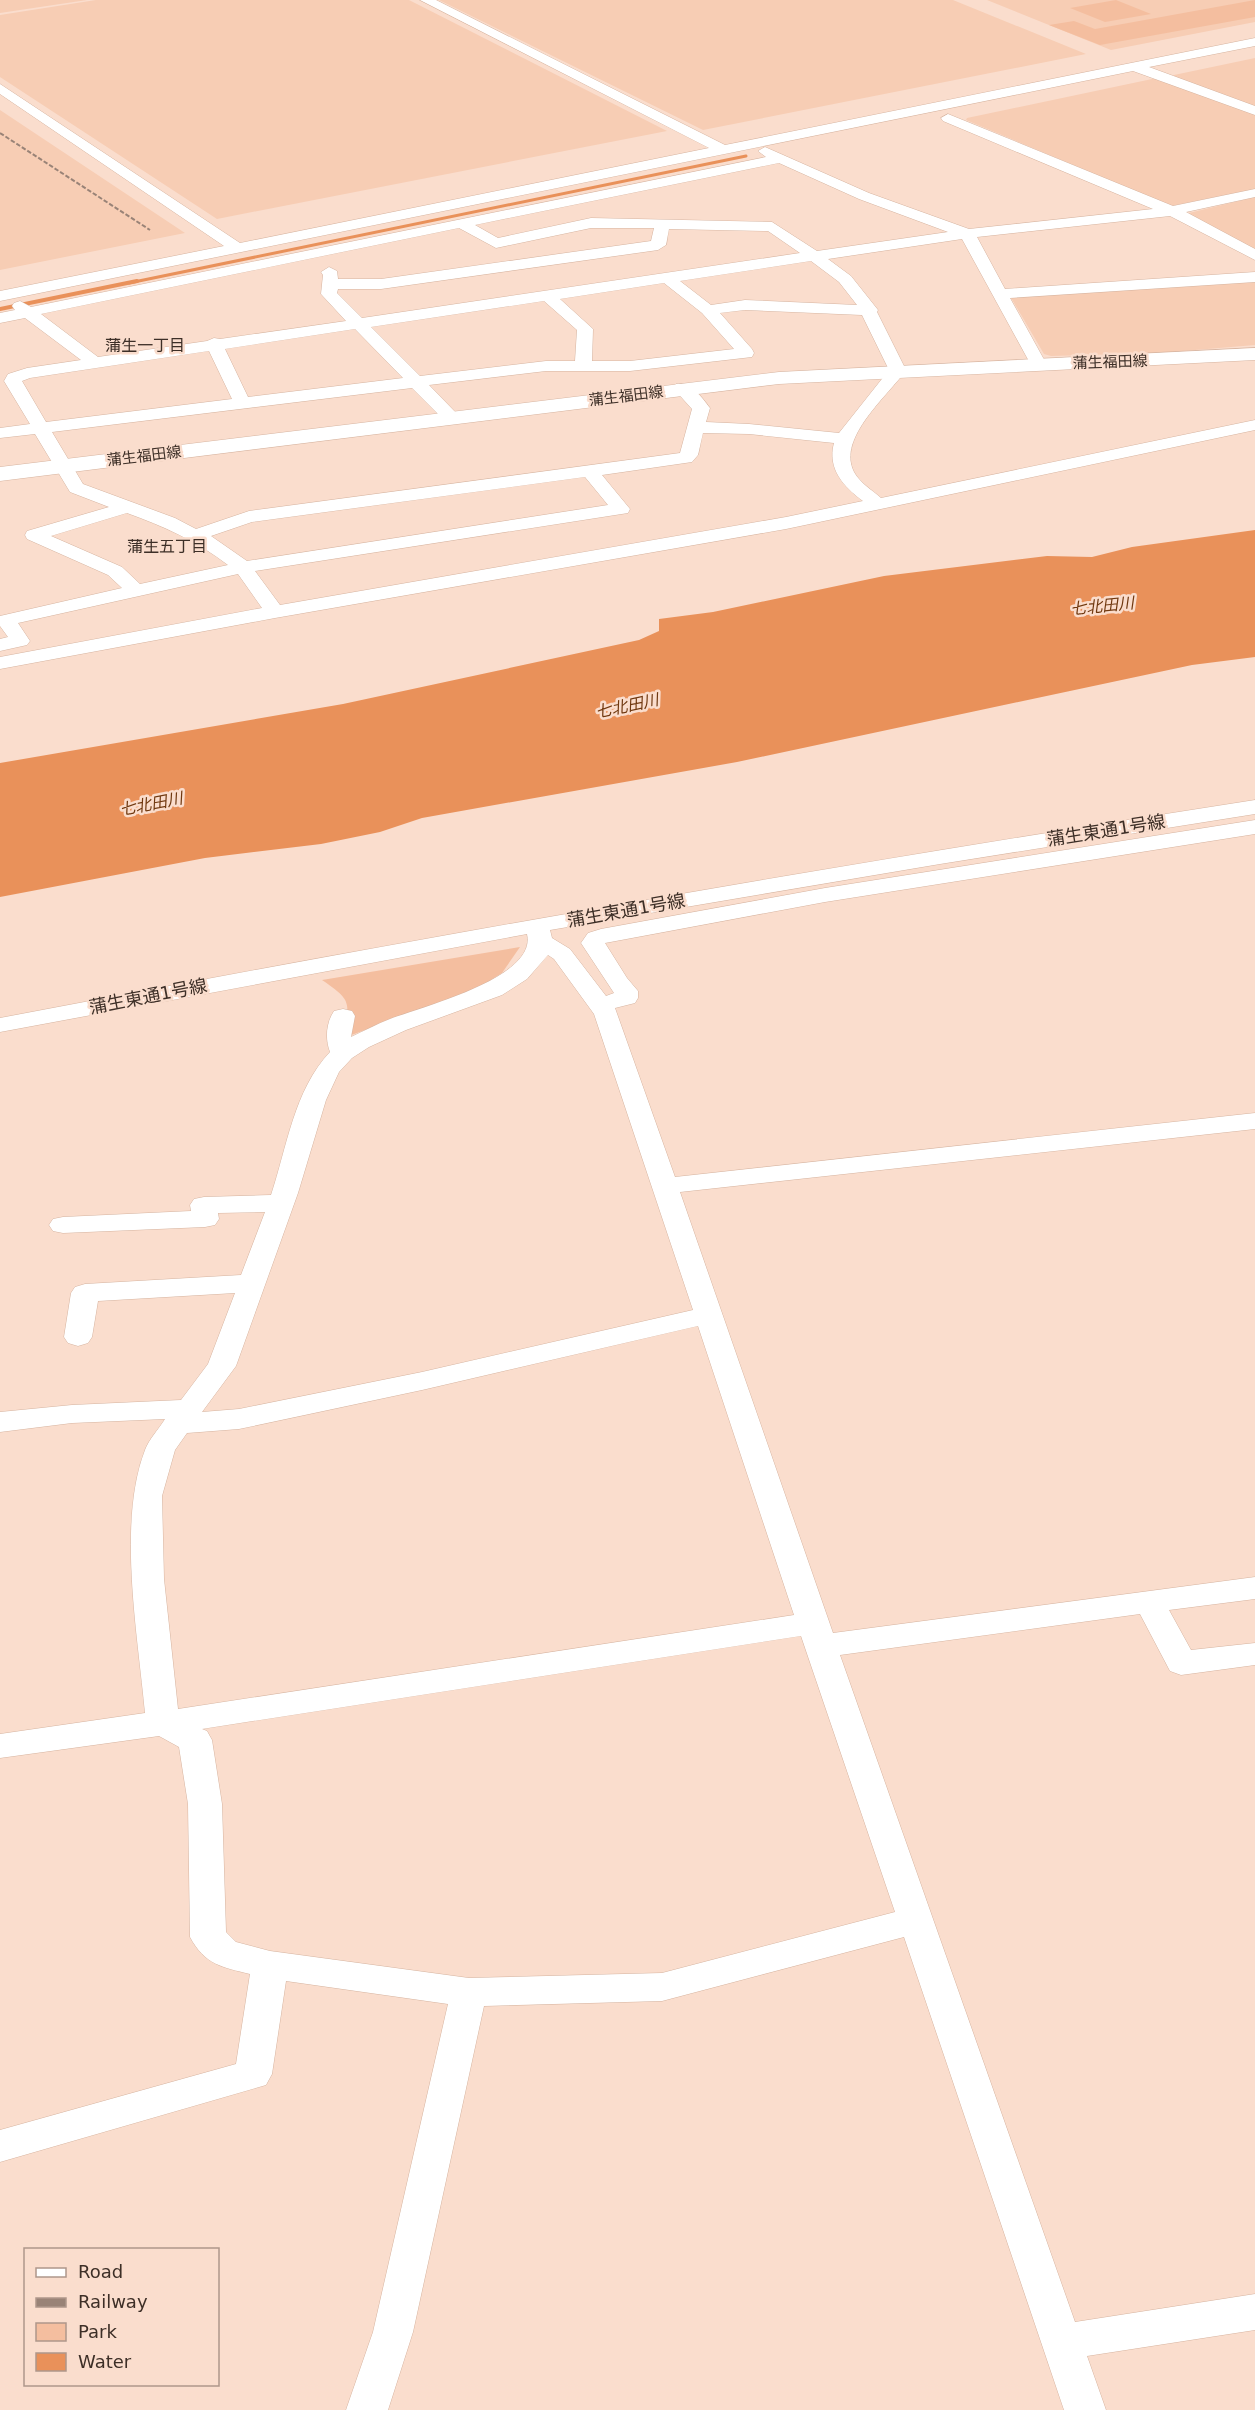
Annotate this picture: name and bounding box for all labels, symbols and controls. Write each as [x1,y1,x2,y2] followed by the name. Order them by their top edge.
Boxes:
[105,336,185,355] district label: 蒲生一丁目
[1072,352,1148,372] street label: 蒲生福田線
[588,382,664,410] street label: 蒲生福田線
[106,442,182,470] street label: 蒲生福田線
[127,537,207,556] district label: 蒲生五丁目
[1069,593,1137,619] water label: 七北田川
[594,690,662,722] water label: 七北田川
[118,788,186,819] water label: 七北田川
[1045,810,1167,850] street label: 蒲生東通1号線
[565,889,687,931] street label: 蒲生東通1号線
[87,974,209,1018] street label: 蒲生東通1号線
[24,2248,219,2386] legend
[78,2261,123,2282] text: Road
[78,2291,148,2312] text: Railway
[78,2321,117,2342] text: Park
[78,2351,132,2372] text: Water

